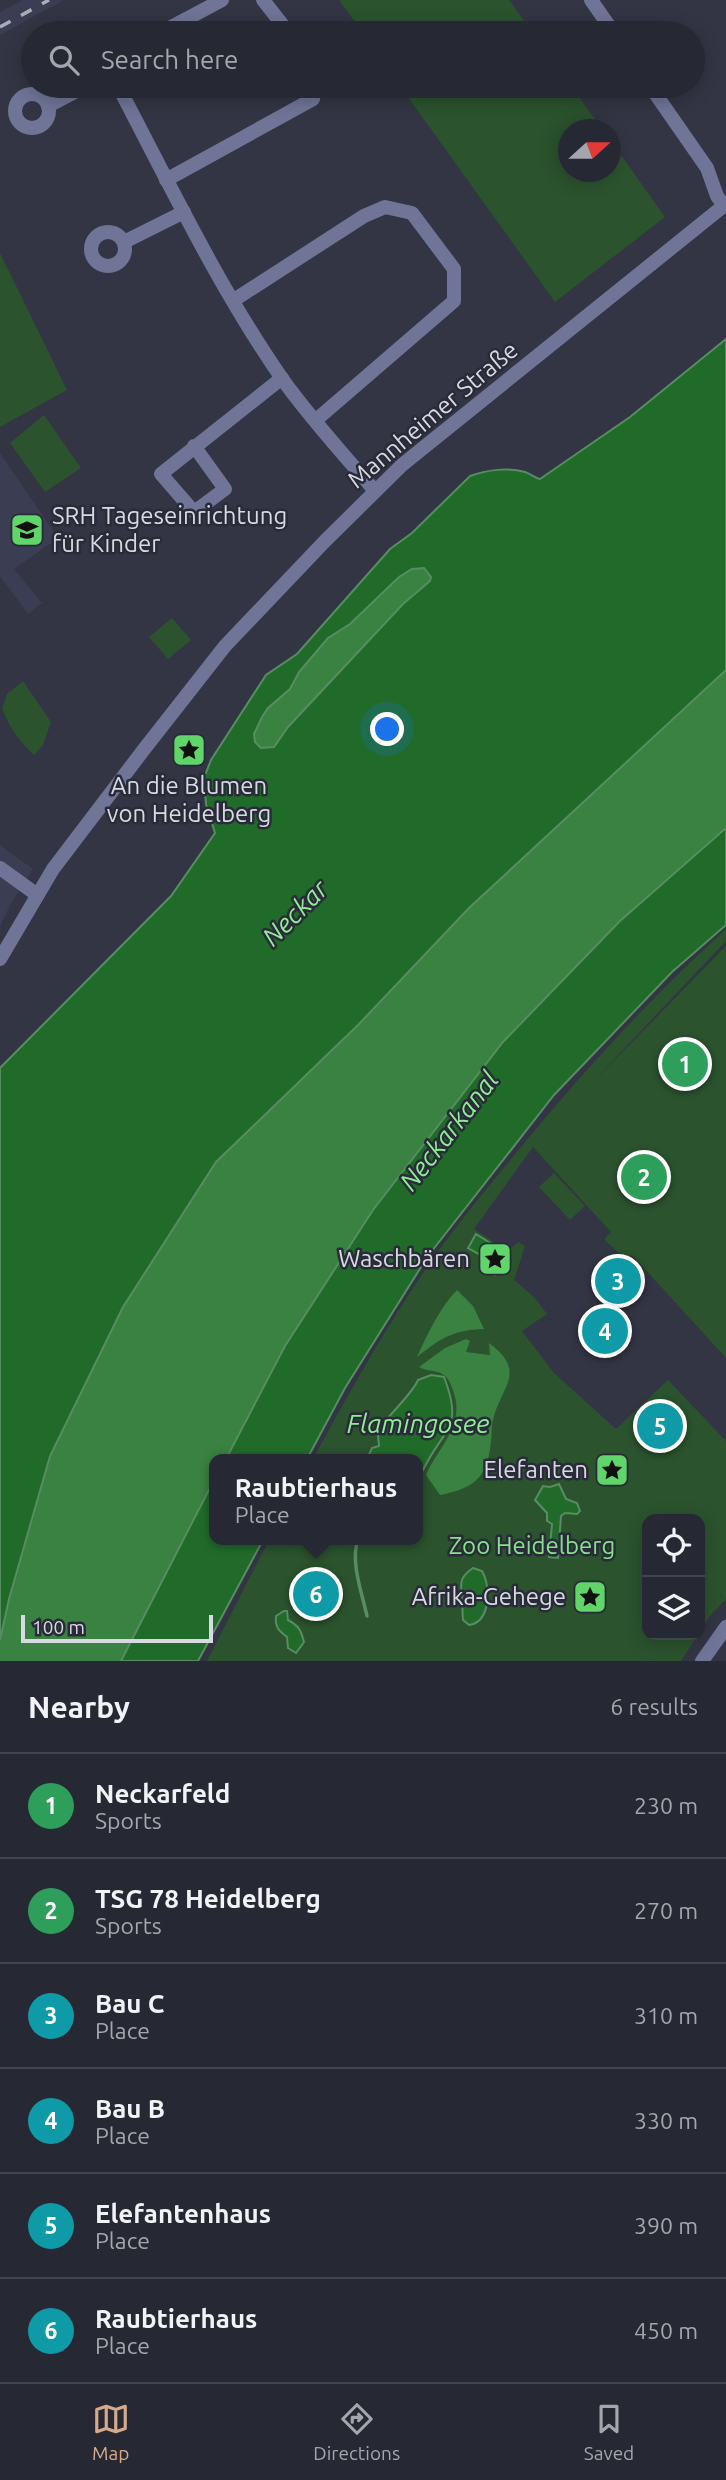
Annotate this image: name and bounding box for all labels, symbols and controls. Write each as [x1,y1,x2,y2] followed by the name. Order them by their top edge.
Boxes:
[21,21,705,98] search box
[45,41,83,79] icon: search
[101,45,238,74] text: Search here
[558,119,621,182] north arrow
[342,336,523,493] street label: Mannheimer Straße
[52,502,287,557] place label: SRH Tageseinrichtung für Kinder
[8,511,46,549] school or university icon: SRH Tageseinrichtung für Kinder
[370,712,404,746] your location
[170,731,208,769] place icon: An die Blumen von Heidelberg
[107,772,271,827] place label: An die Blumen von Heidelberg
[256,873,334,951] water label: Neckar
[662,1038,708,1090] pin: 1
[393,1066,504,1196] water label: Neckarkanal
[621,1151,667,1203] pin: 2
[476,1240,514,1278] place icon: Waschbären
[338,1245,470,1272] place label: Waschbären
[595,1255,641,1307] pin: 3
[582,1305,628,1357] pin: 4
[637,1400,683,1452] pin: 5
[347,1409,489,1438] water label: Flamingosee
[593,1451,631,1489] place icon: Elefanten
[209,1454,423,1545] popup
[484,1456,588,1483] place label: Elefanten
[235,1473,397,1502] text: Raubtierhaus
[235,1502,290,1527] text: Place
[642,1514,705,1640] map controls
[642,1514,705,1577] button: locate
[449,1532,615,1559] park label: Zoo Heidelberg
[293,1568,339,1620] pin: 6
[642,1577,705,1640] button: layers
[571,1578,609,1616] place icon: Afrika-Gehege
[412,1583,566,1610] place label: Afrika-Gehege
[21,1612,214,1644] scale bar
[32,1616,85,1638] text: 100 m
[28,1690,130,1724] text: Nearby
[610,1694,698,1719] text: 6 results
[95,1779,230,1808] text: Neckarfeld
[45,1793,57,1818] text: 1
[634,1793,698,1818] text: 230 m
[95,1808,162,1833] text: Sports
[95,1884,321,1913] text: TSG 78 Heidelberg
[45,1898,57,1923] text: 2
[634,1898,698,1923] text: 270 m
[95,1913,162,1938] text: Sports
[95,1989,164,2018] text: Bau C
[45,2003,57,2028] text: 3
[634,2003,698,2028] text: 310 m
[95,2018,150,2043] text: Place
[95,2094,165,2123] text: Bau B
[45,2108,57,2133] text: 4
[634,2108,698,2133] text: 330 m
[95,2123,150,2148] text: Place
[95,2199,271,2228] text: Elefantenhaus
[45,2213,57,2238] text: 5
[634,2213,698,2238] text: 390 m
[95,2228,150,2253] text: Place
[95,2304,257,2333] text: Raubtierhaus
[45,2318,57,2343] text: 6
[634,2318,698,2343] text: 450 m
[95,2333,150,2358] text: Place
[92,2400,130,2464] tab: Map
[313,2400,400,2464] tab: Directions
[584,2400,634,2464] tab: Saved

